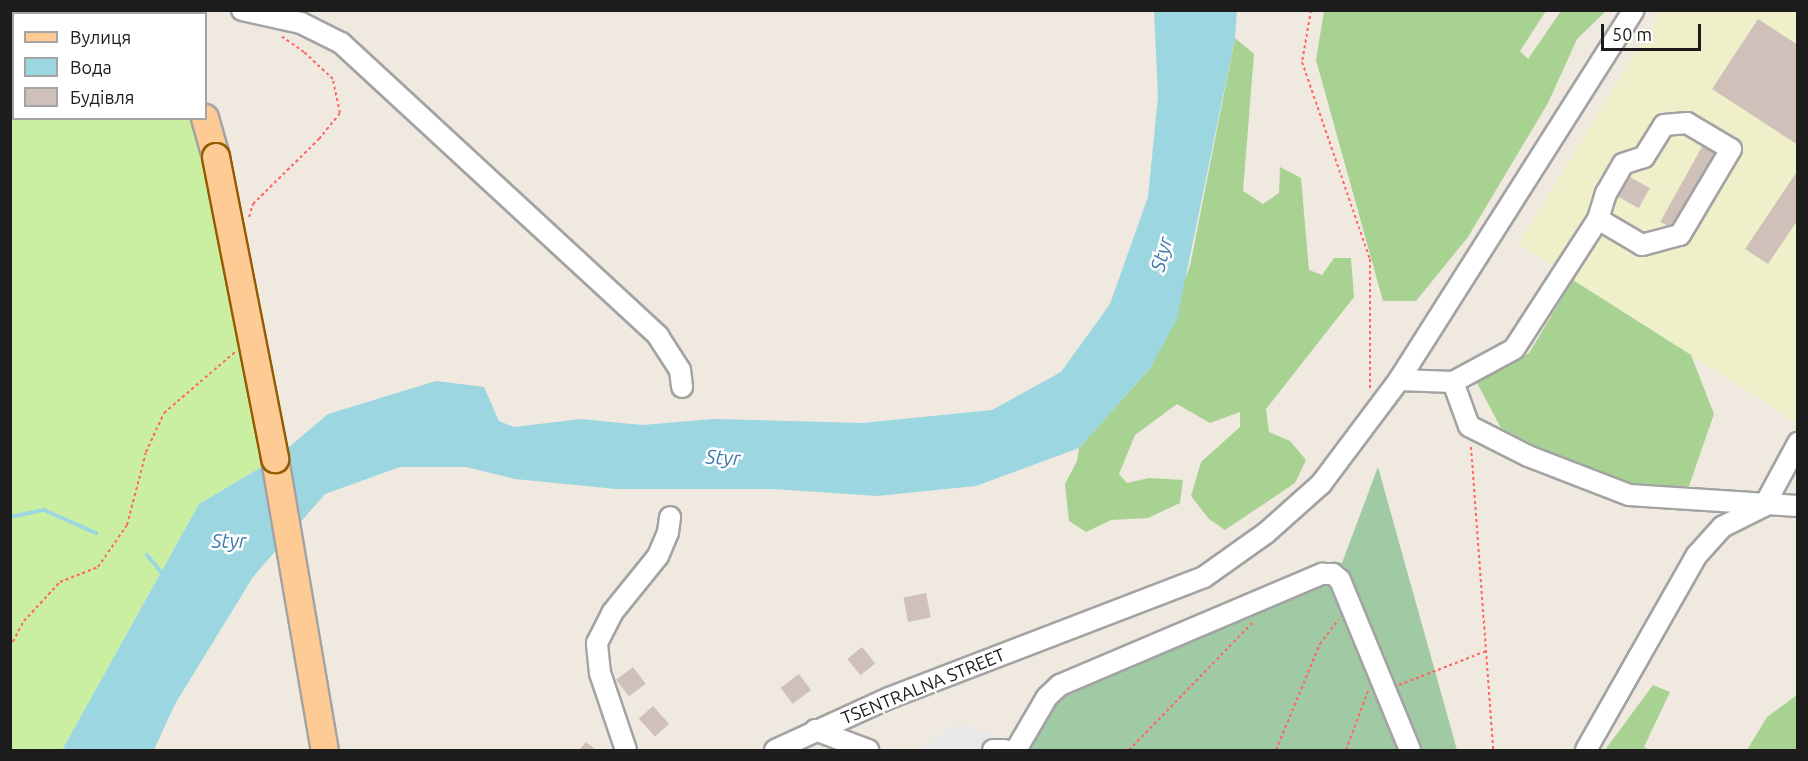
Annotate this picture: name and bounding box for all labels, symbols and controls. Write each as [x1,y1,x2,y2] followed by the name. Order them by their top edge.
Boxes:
[12,12,207,120] legend
[1604,12,1704,50] scale bar
[1612,24,1652,44] text: 50 m
[70,27,131,47] text: Вулиця
[70,57,112,77] text: Вода
[70,87,135,107] text: Будівля
[1145,234,1177,274] water label: Styr
[705,444,741,470] water label: Styr
[212,528,246,552] water label: Styr
[838,643,1008,729] street label: TSENTRALNA STREET

